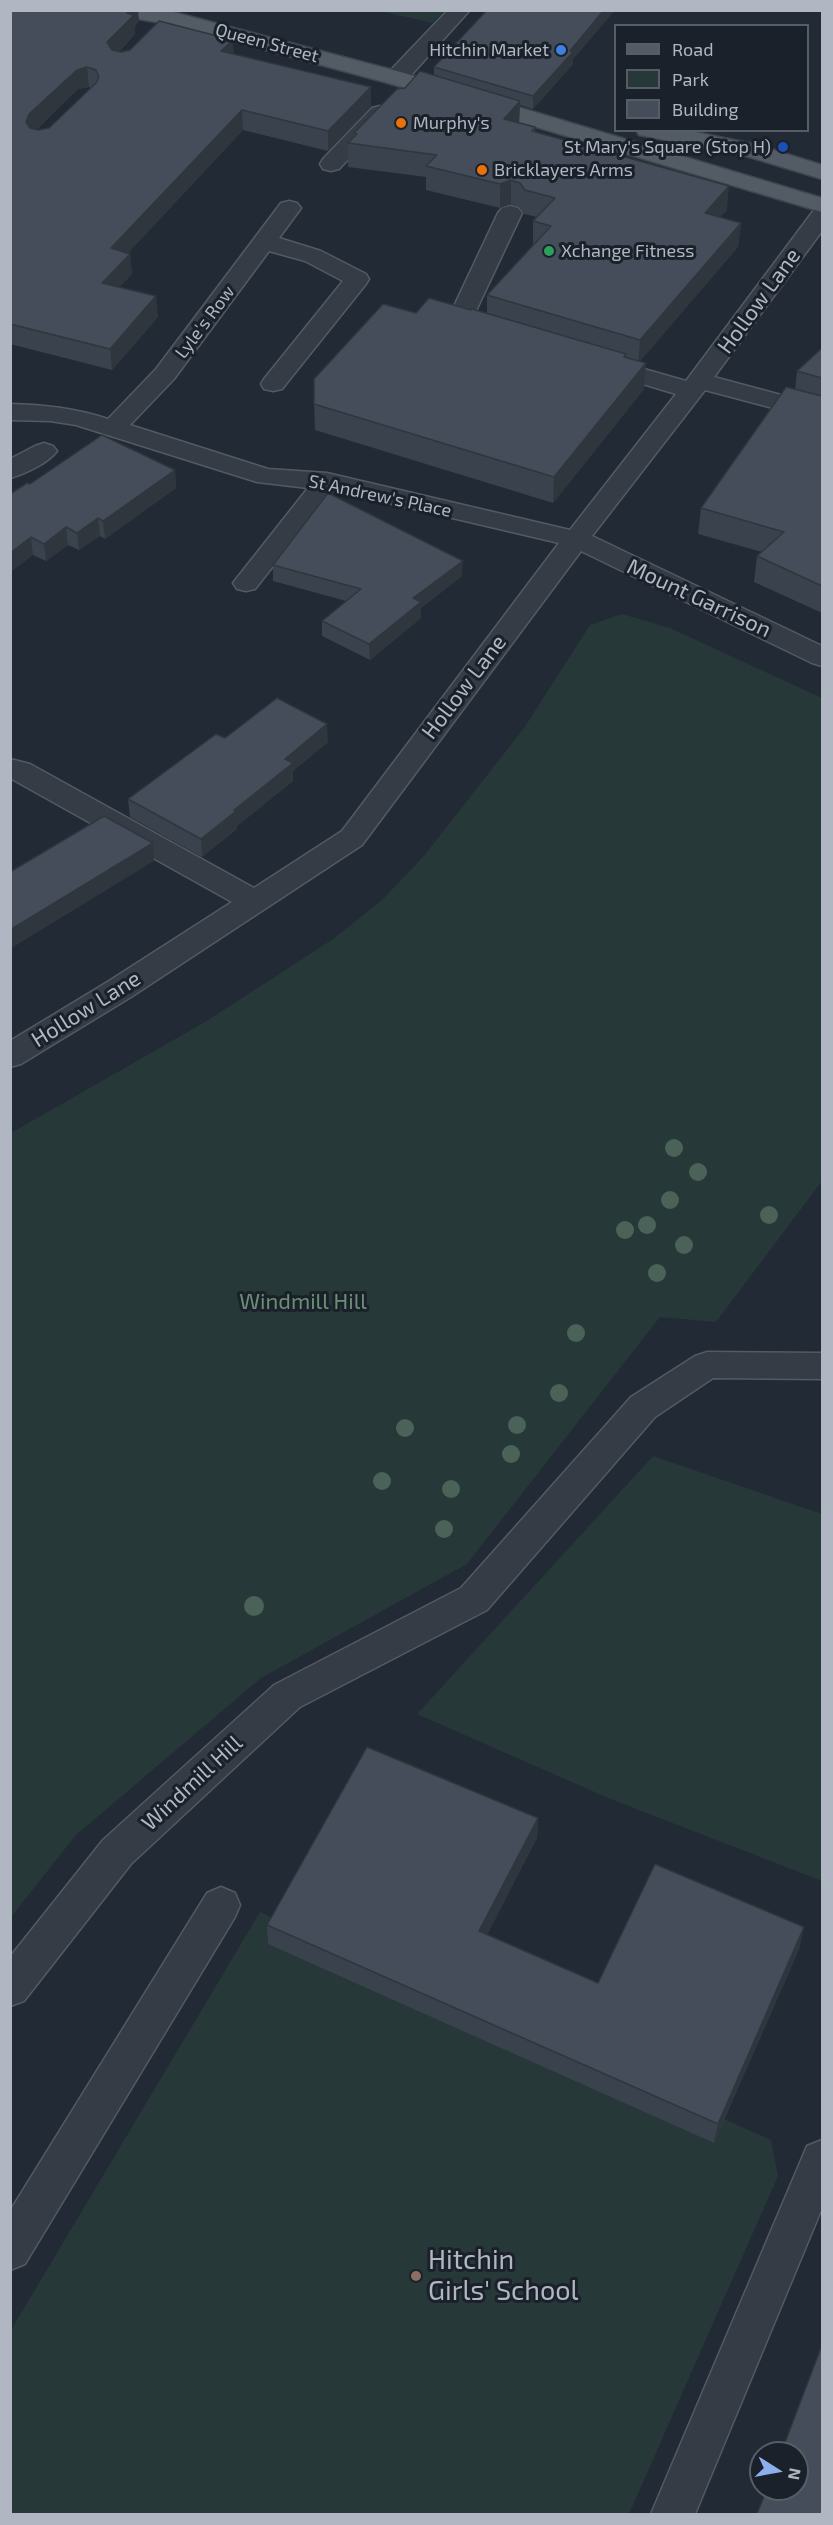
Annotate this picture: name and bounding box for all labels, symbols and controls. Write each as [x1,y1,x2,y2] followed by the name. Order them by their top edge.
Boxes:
[213,19,321,67] street label: Queen Street
[614,24,809,132] legend
[672,38,713,60] text: Road
[429,39,549,61] place label: Hitchin Market
[554,43,568,57] marker: Hitchin Market
[672,68,709,90] text: Park
[672,98,739,120] text: Building
[413,112,490,134] place label: Murphy's
[394,116,408,130] marker: Murphy's
[564,136,771,158] place label: St Mary's Square (Stop H)
[776,140,790,154] marker: St Mary's Square (Stop H)
[494,159,633,181] place label: Bricklayers Arms
[475,163,489,177] marker: Bricklayers Arms
[561,240,694,262] place label: Xchange Fitness
[712,243,806,359] street label: Hollow Lane
[542,244,556,258] marker: Xchange Fitness
[171,281,239,363] street label: Lyle's Row
[307,470,453,522] street label: St Andrew's Place
[623,553,775,643] street label: Mount Garrison
[416,630,512,744] street label: Hollow Lane
[27,965,145,1053] street label: Hollow Lane
[239,1289,367,1315] park label: Windmill Hill
[136,1730,248,1836] street label: Windmill Hill
[428,2244,579,2307] place label: Hitchin Girls' School
[409,2269,423,2283] marker: Hitchin Girls' School
[749,2441,809,2501] north arrow
[785,2467,806,2482] text: N

